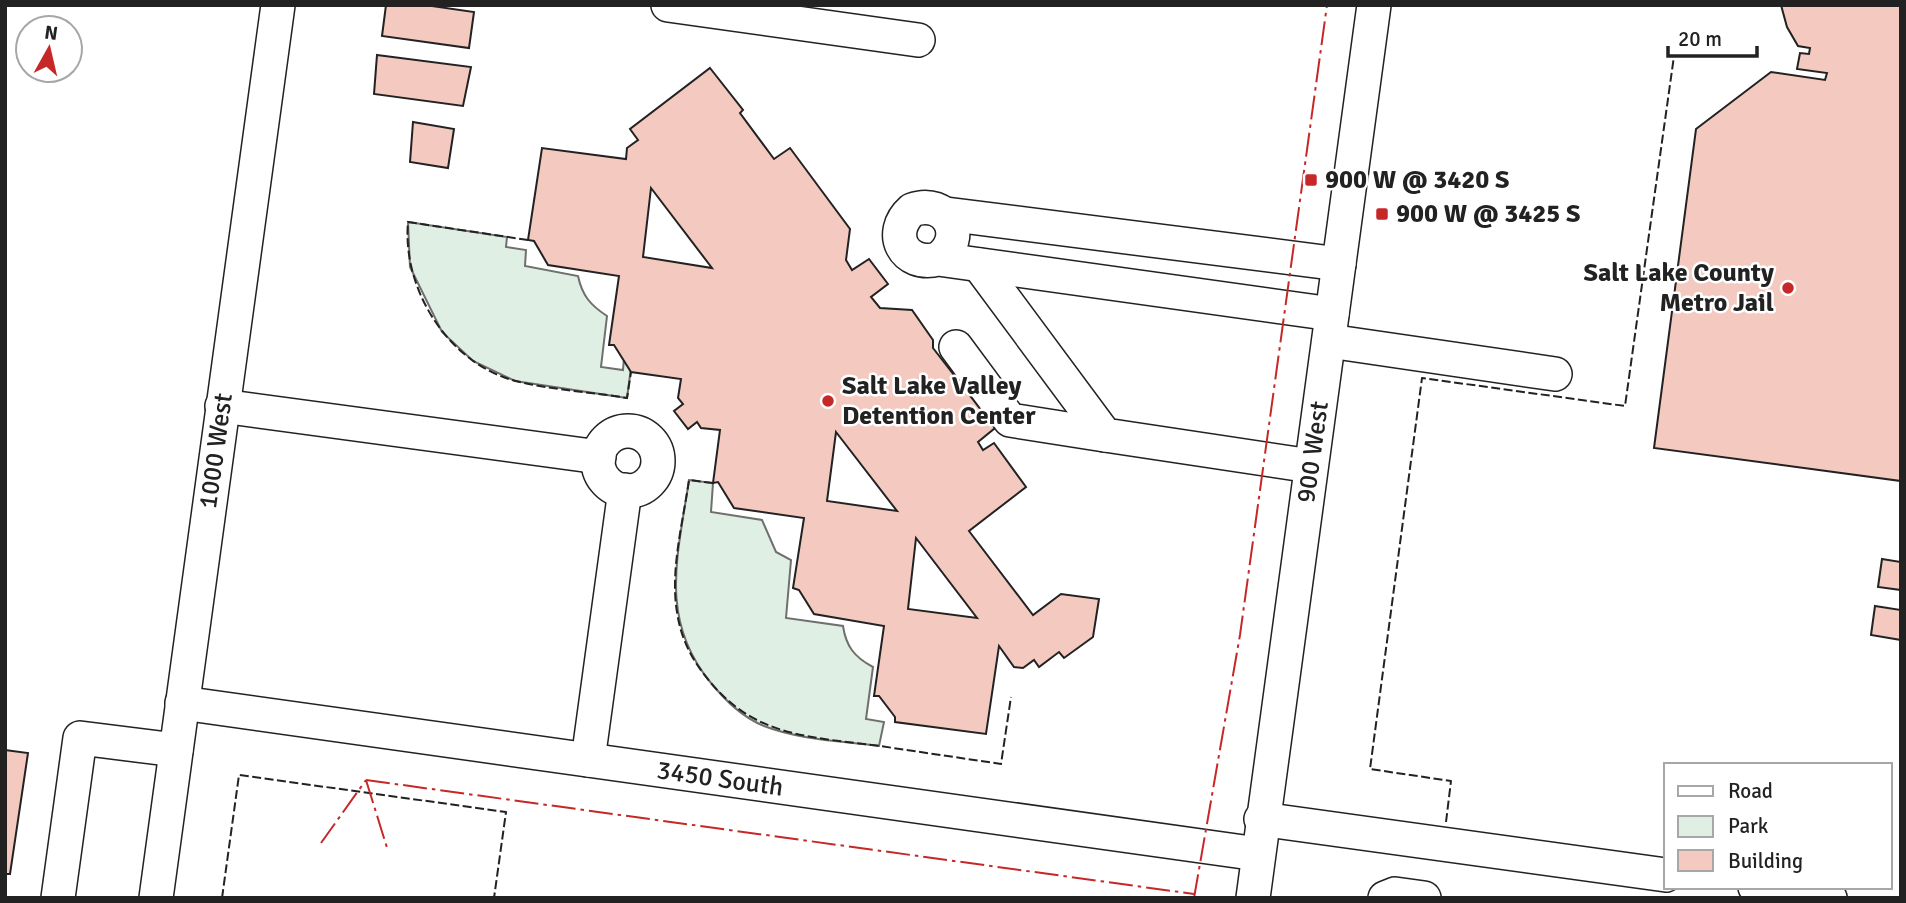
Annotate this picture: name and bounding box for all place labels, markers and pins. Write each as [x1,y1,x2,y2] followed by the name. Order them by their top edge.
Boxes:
[1325,164,1510,196] place label: 900 W @ 3420 S
[1303,172,1319,188] marker: 900 W @ 3420 S
[1396,198,1581,230] place label: 900 W @ 3425 S
[1374,206,1390,222] marker: 900 W @ 3425 S
[1584,257,1774,319] place label: Salt Lake County Metro Jail
[1780,280,1796,296] marker: Salt Lake County Metro Jail
[842,370,1036,432] place label: Salt Lake Valley Detention Center
[820,393,836,409] marker: Salt Lake Valley Detention Center

